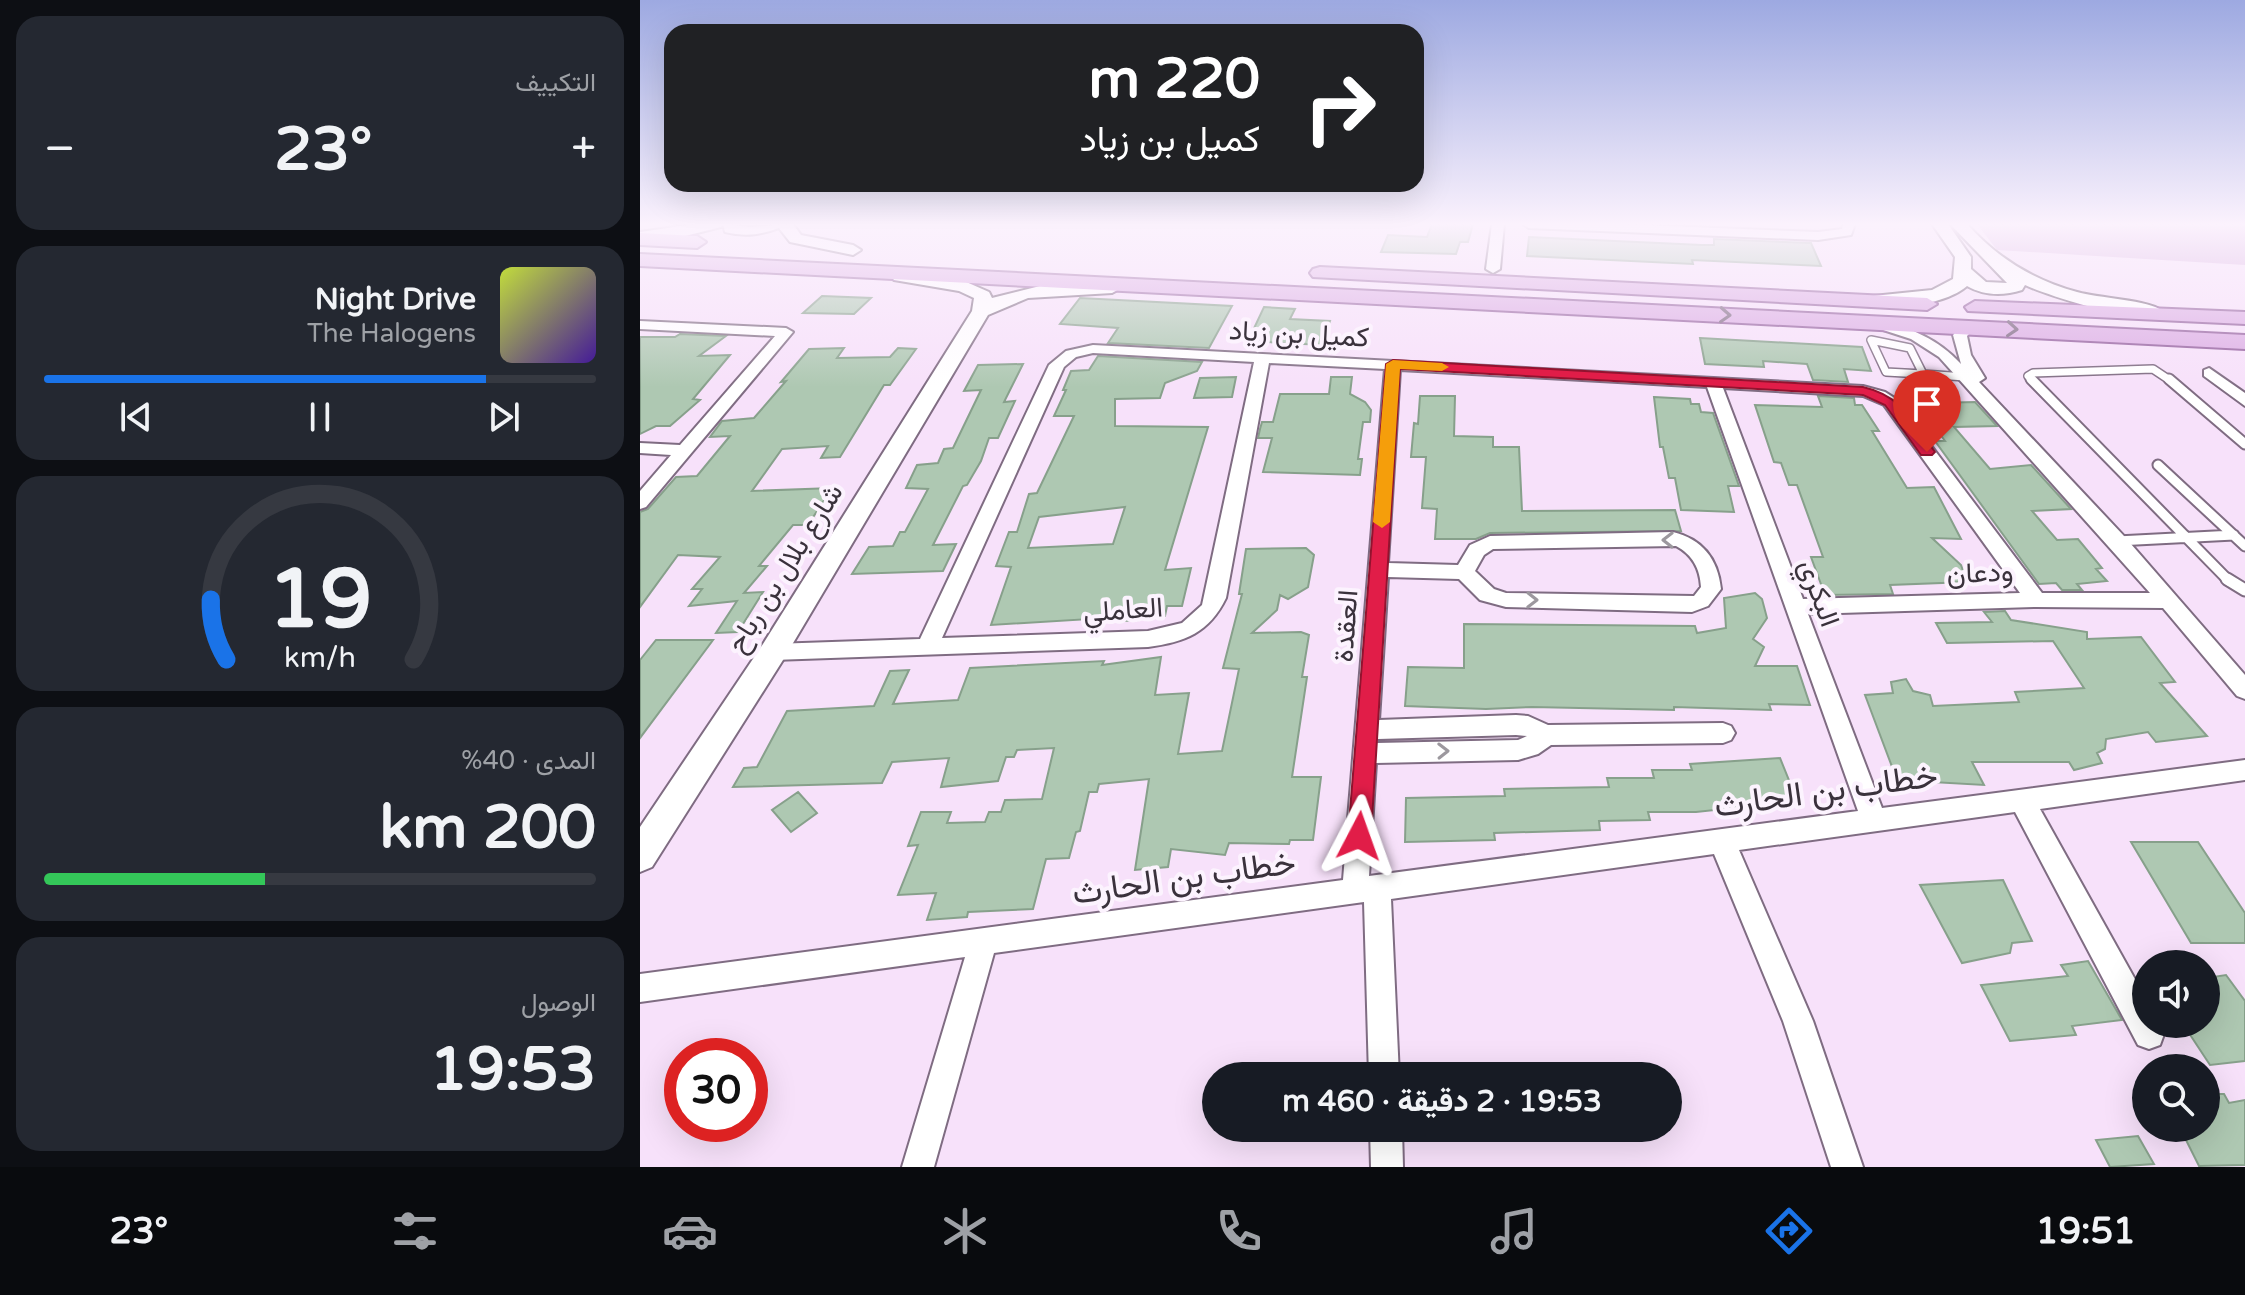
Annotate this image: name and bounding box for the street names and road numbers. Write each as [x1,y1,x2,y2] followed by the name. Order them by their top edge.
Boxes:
[1228,313,1370,355] street label: كميل بن زياد
[719,477,851,659] street label: شارع بلال بن رباح
[1787,555,1847,633] street label: البكري
[1946,555,2014,591] street label: ودعان
[1327,589,1365,663] street label: العقدة
[1082,590,1164,635] street label: العاملي
[1712,755,1940,827] street label: خطاب بن الحارث
[1070,842,1298,914] street label: خطاب بن الحارث

